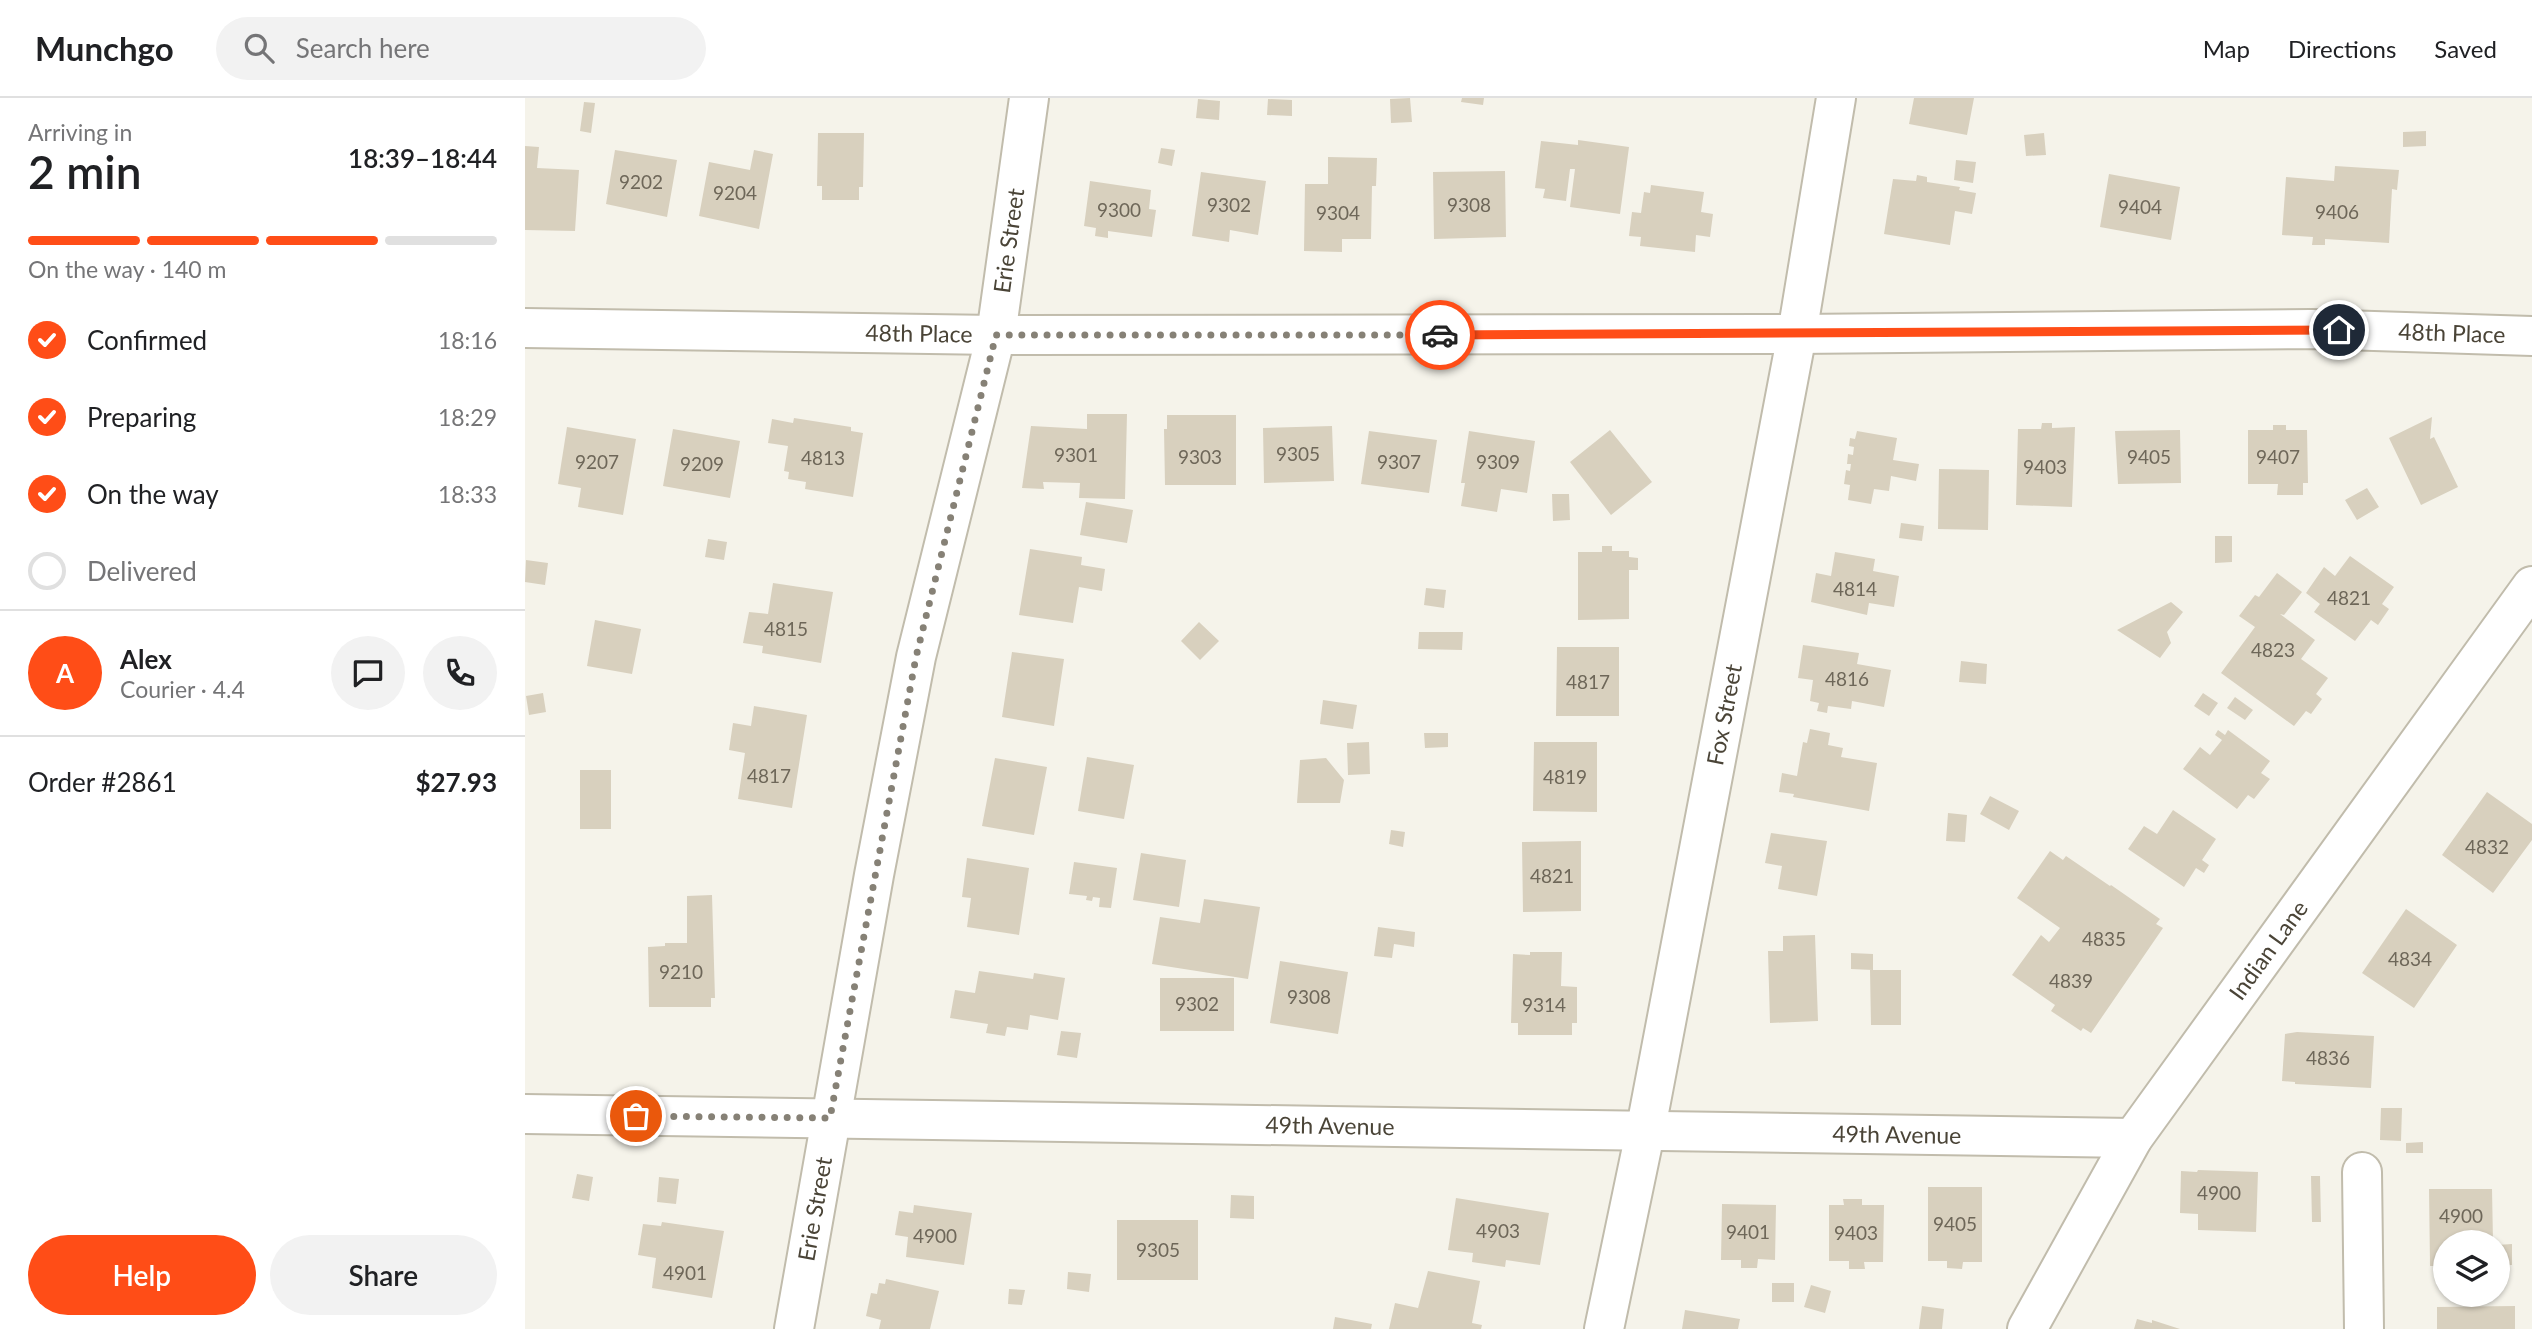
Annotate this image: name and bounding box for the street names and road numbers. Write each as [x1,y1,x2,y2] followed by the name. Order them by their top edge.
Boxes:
[987,186,1029,295] street label: Erie Street
[2398,317,2506,348] street label: 48th Place
[865,318,973,348] street label: 48th Place
[1700,661,1747,768] street label: Fox Street
[2223,895,2313,1005] street label: Indian Lane
[1265,1110,1395,1140] street label: 49th Avenue
[1832,1119,1962,1149] street label: 49th Avenue
[791,1154,837,1263] street label: Erie Street

